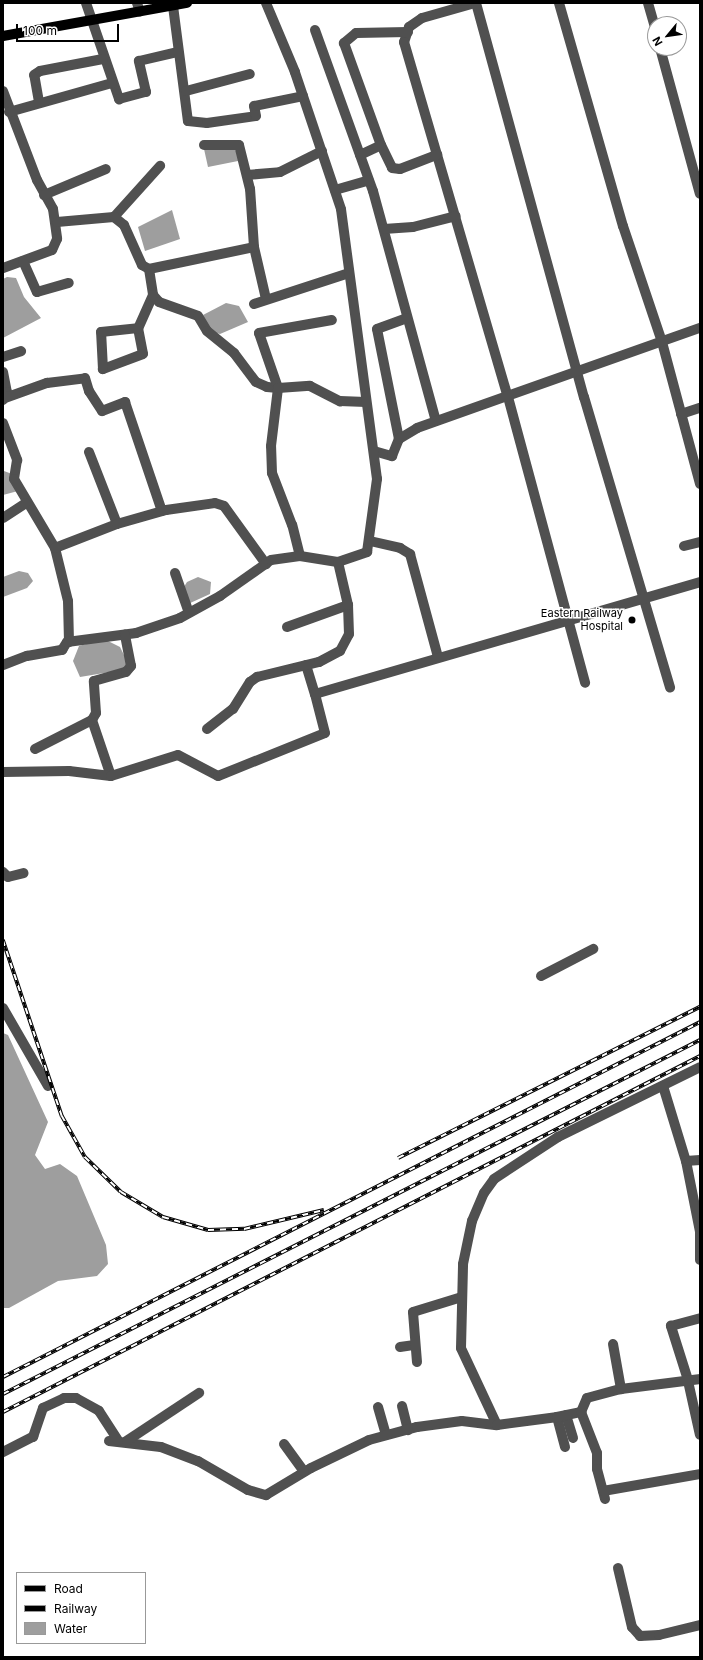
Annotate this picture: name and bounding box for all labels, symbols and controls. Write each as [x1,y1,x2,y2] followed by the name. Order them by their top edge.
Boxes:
[18,16,121,42] scale bar
[647,16,687,56] north arrow
[23,23,57,38] text: 100 m
[649,34,666,48] text: N
[541,607,623,633] place label: Eastern Railway Hospital
[626,614,638,626] marker: Eastern Railway Hospital
[16,1572,146,1644] legend
[54,1581,83,1596] text: Road
[54,1601,97,1616] text: Railway
[54,1621,87,1636] text: Water

